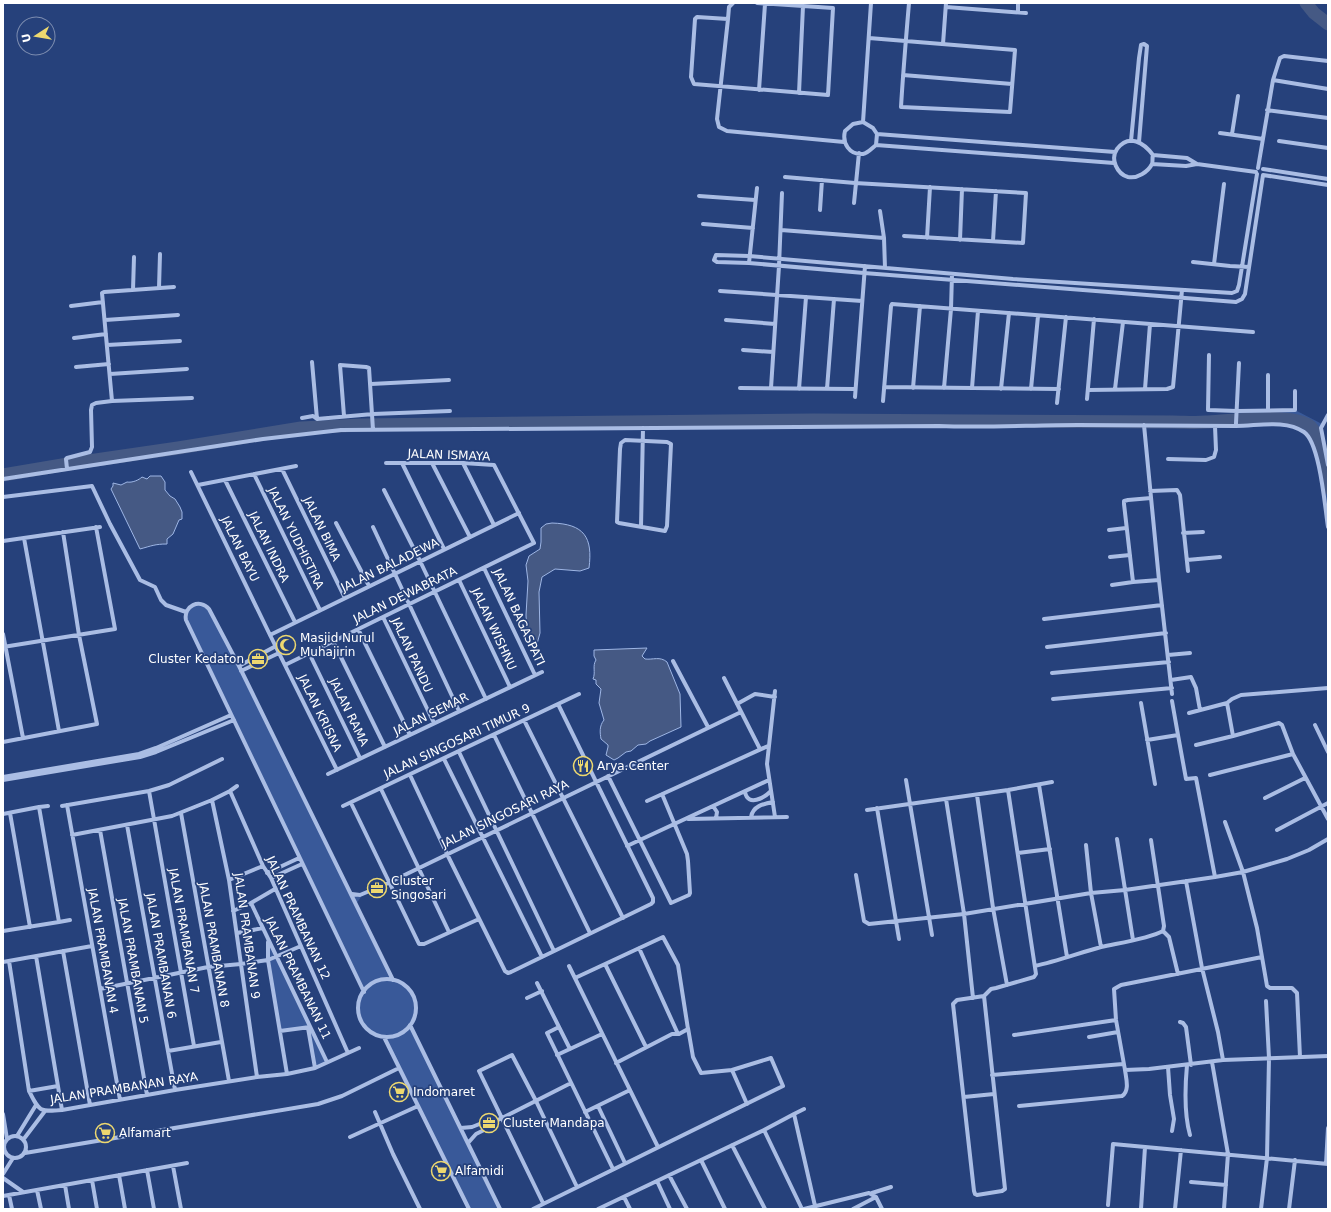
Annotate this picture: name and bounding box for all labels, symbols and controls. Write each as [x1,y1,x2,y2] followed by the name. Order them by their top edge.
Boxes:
[16,16,56,56] north arrow
[19,32,34,44] text: U
[406,447,491,463] street label: JALAN ISMAYA
[265,484,327,592] street label: JALAN YUDHISTIRA
[300,494,344,564] street label: JALAN BIMA
[245,508,293,586] street label: JALAN INDRA
[218,513,262,584] street label: JALAN BAYU
[338,535,442,595] street label: JALAN BALADEWA
[350,563,460,627] street label: JALAN DEWABRATA
[490,565,548,668] street label: JALAN BAGASPATI
[468,585,519,672] street label: JALAN WISHNU
[388,614,435,695] street label: JALAN PANDU
[300,631,375,659] place label: Masjid Nurul Muhajirin
[275,634,297,656] mosque icon: Masjid Nurul Muhajirin
[247,648,269,670] office icon: Cluster Kedaton
[148,652,244,666] place label: Cluster Kedaton
[295,671,345,755] street label: JALAN KRISNA
[326,675,372,749] street label: JALAN RAMA
[390,690,471,739] street label: JALAN SEMAR
[381,701,532,782] street label: JALAN SINGOSARI TIMUR 9
[572,755,594,777] restaurant icon: Arya.Center
[597,759,669,773] place label: Arya.Center
[438,777,572,851] street label: JALAN SINGOSARI RAYA
[263,853,333,982] street label: JALAN PRAMBANAN 12
[166,866,202,995] street label: JALAN PRAMBANAN 7
[231,871,263,1000] street label: JALAN PRAMBANAN 9
[391,874,446,902] place label: Cluster Singosari
[366,877,388,899] office icon: Cluster Singosari
[196,880,232,1009] street label: JALAN PRAMBANAN 8
[85,886,121,1015] street label: JALAN PRAMBANAN 4
[143,891,179,1020] street label: JALAN PRAMBANAN 6
[115,896,151,1025] street label: JALAN PRAMBANAN 5
[262,913,334,1042] street label: JALAN PRAMBANAN 11
[48,1069,200,1107] street label: JALAN PRAMBANAN RAYA
[388,1081,410,1103] supermarket icon: Indomaret
[413,1085,475,1099] place label: Indomaret
[478,1112,500,1134] office icon: Cluster Mandapa
[503,1116,605,1130] place label: Cluster Mandapa
[94,1122,116,1144] supermarket icon: Alfamart
[119,1126,171,1140] place label: Alfamart
[430,1160,452,1182] supermarket icon: Alfamidi
[455,1164,504,1178] place label: Alfamidi

